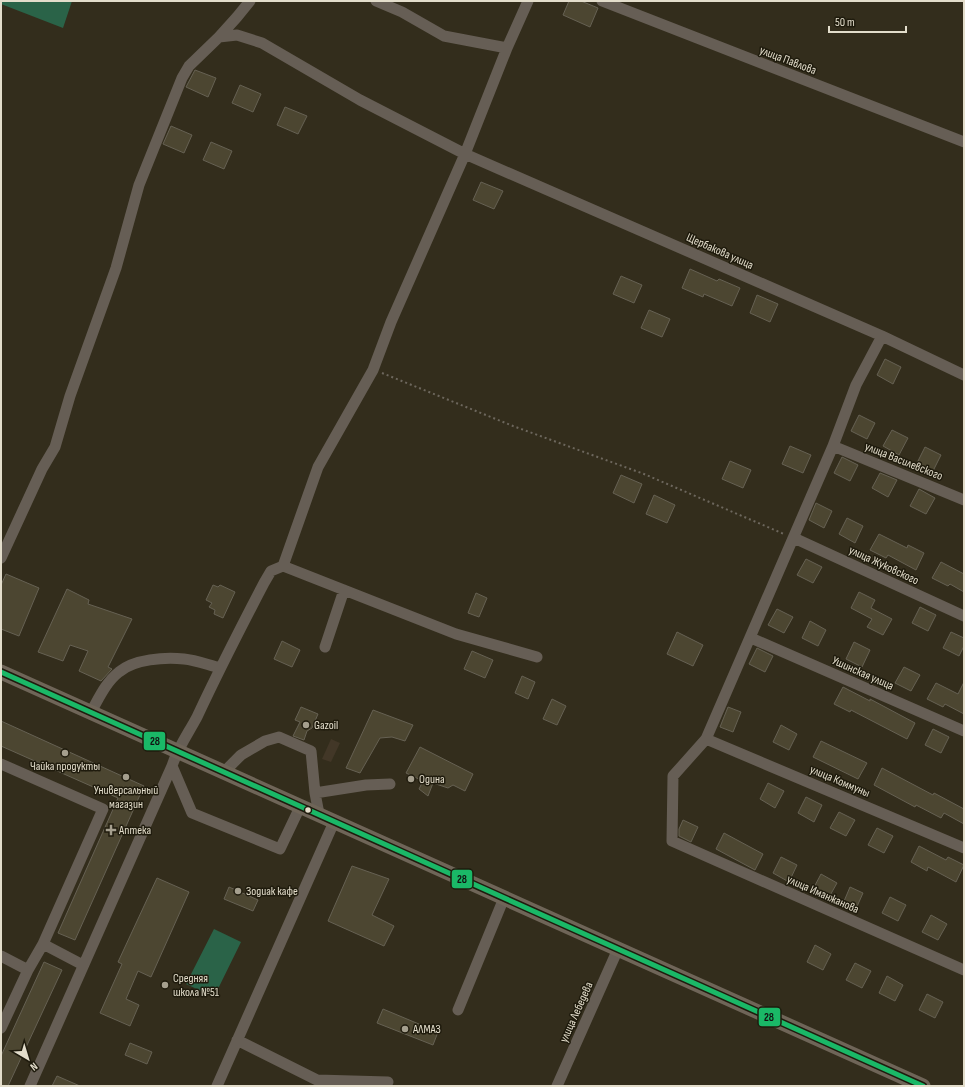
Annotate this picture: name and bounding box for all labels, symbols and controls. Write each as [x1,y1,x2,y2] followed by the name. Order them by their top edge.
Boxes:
[829,8,906,34] scale bar
[835,15,855,30] text: 50 m
[757,43,819,78] street label: улица Павлова
[684,230,756,273] street label: Щербакова улица
[863,439,945,484] street label: улица Василевского
[846,543,921,588] street label: улица Жуковского
[830,653,896,694] street label: Ушинская улица
[314,718,338,733] place label: Gazoil
[301,720,311,730] marker: Gazoil
[143,731,166,751] line badge: 28
[150,735,160,748] text: 28
[60,748,70,758] marker: Чайка продукты
[30,759,100,774] place label: Чайка продукты
[808,762,872,801] street label: улица Коммуны
[121,772,131,782] marker: Универсальный магазин
[419,772,445,787] place label: Одина
[406,774,416,784] marker: Одина
[94,783,158,812] place label: Универсальный магазин
[303,805,313,815] unlabelled marker
[118,823,152,838] place label: Аптека
[106,825,116,835] marker: Аптека
[451,869,473,889] line badge: 28
[784,872,862,917] street label: улица Иманжанова
[457,873,467,886] text: 28
[246,884,298,899] place label: Зодиак кафе
[233,886,243,896] marker: Зодиак кафе
[173,971,220,1000] place label: Средняя школа №51
[556,979,597,1045] street label: улица Лебедева
[160,980,170,990] marker: Средняя школа №51
[758,1007,781,1027] line badge: 28
[764,1011,774,1024] text: 28
[412,1022,441,1037] place label: АЛМАЗ
[400,1024,410,1034] marker: АЛМАЗ
[8,1039,48,1079] north arrow
[27,1060,40,1073] text: N

